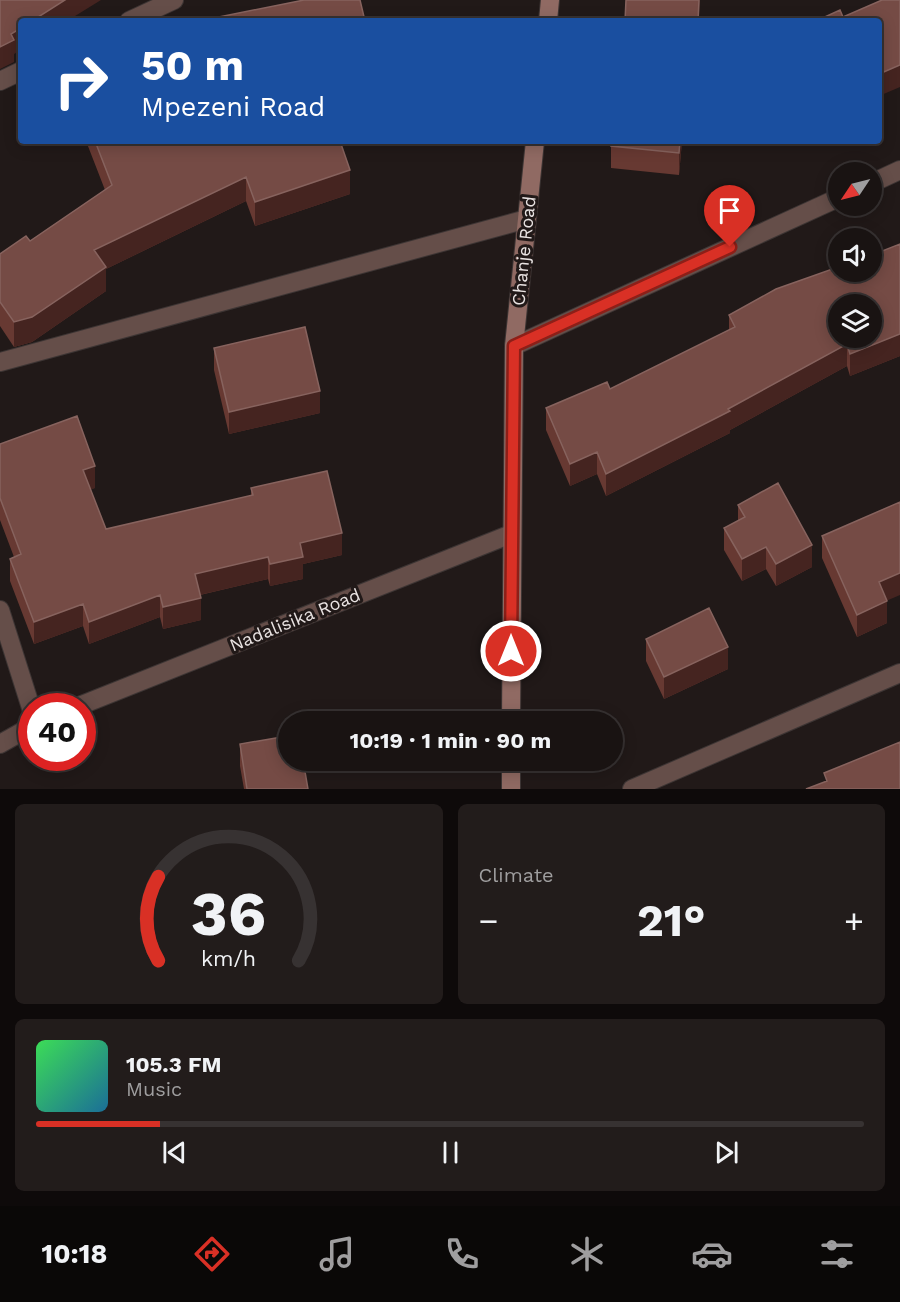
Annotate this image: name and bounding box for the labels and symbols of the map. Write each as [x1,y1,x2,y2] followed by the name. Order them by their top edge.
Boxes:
[828,162,882,216] north arrow
[704,185,755,247] pin
[507,195,540,307] street label: Chanje Road
[226,584,363,655] street label: Nadalisika Road
[479,619,543,683] position arrow
[18,693,96,771] speed limit sign: 40

